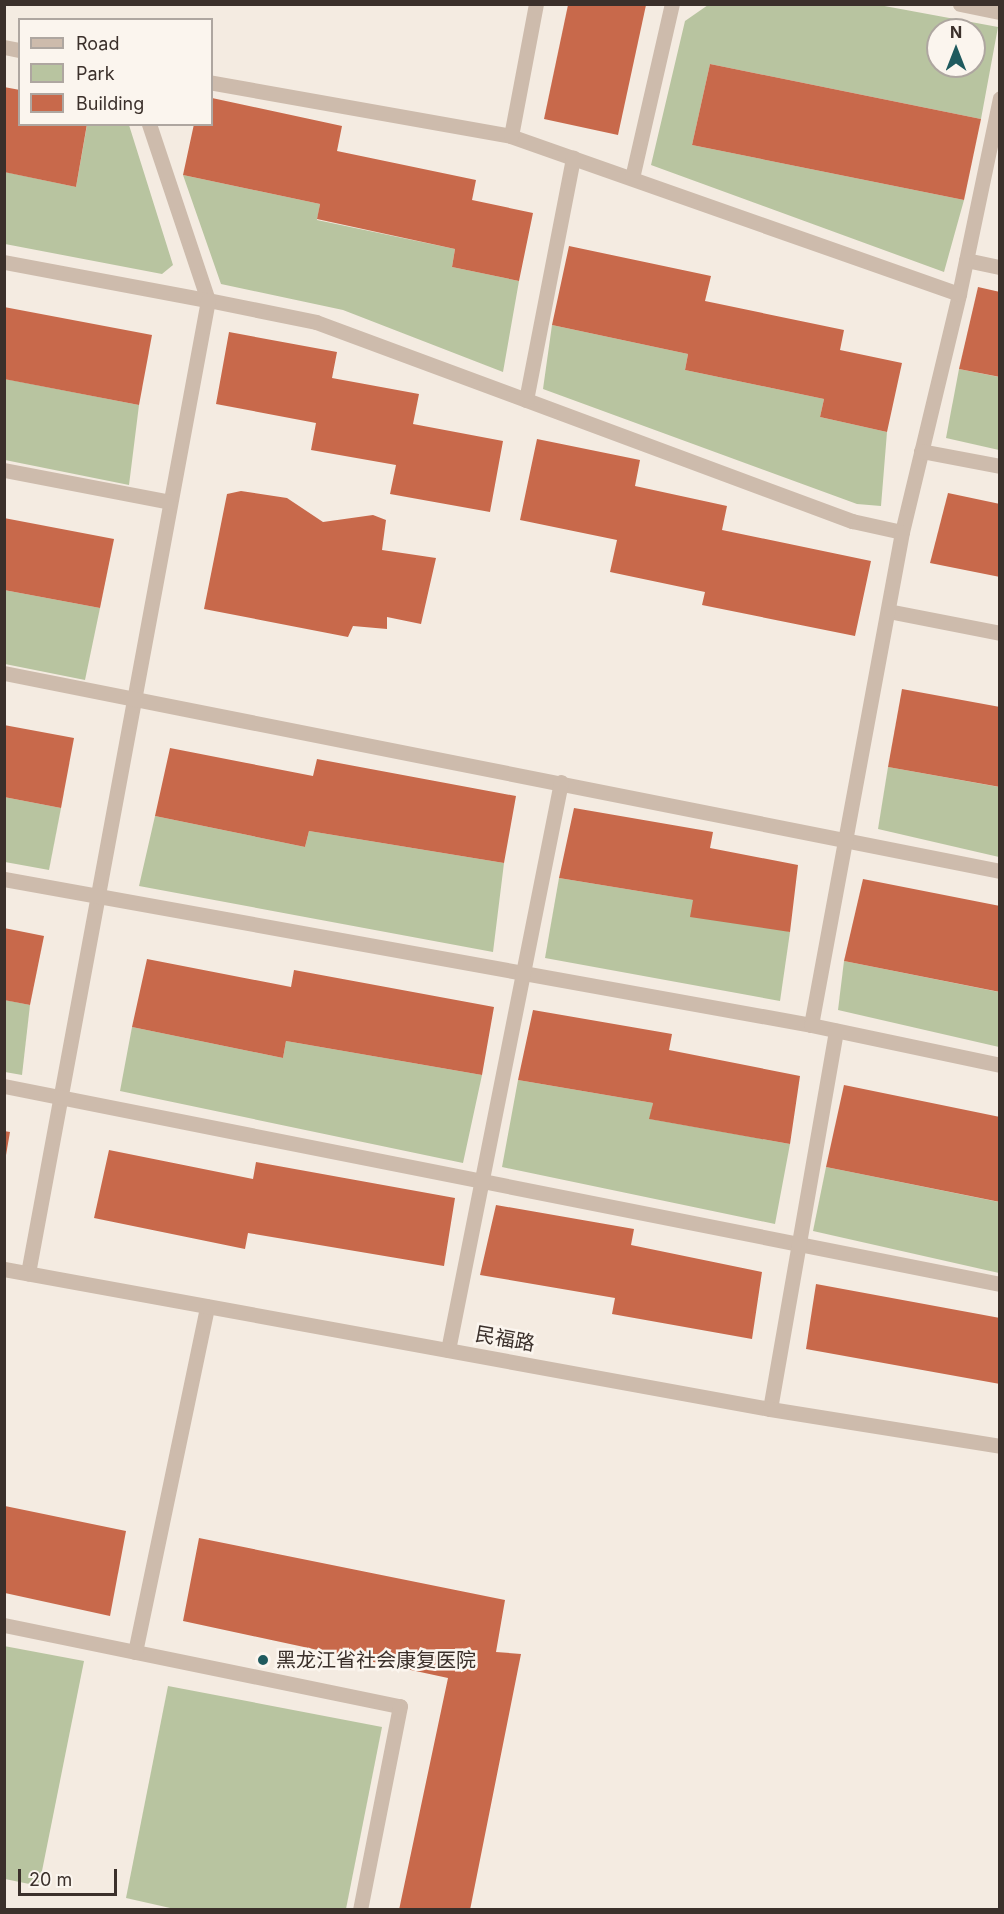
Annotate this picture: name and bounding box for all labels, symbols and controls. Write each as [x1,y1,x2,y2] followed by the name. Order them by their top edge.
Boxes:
[18,18,213,126] legend
[926,18,986,78] north arrow
[950,22,962,42] text: N
[76,33,119,54] text: Road
[76,63,115,84] text: Park
[76,93,144,114] text: Building
[473,1322,537,1356] street label: 民福路
[276,1648,476,1672] place label: 黑龙江省社会康复医院
[254,1651,272,1669] marker: 黑龙江省社会康复医院
[21,1857,120,1895] scale bar
[29,1869,72,1890] text: 20 m

